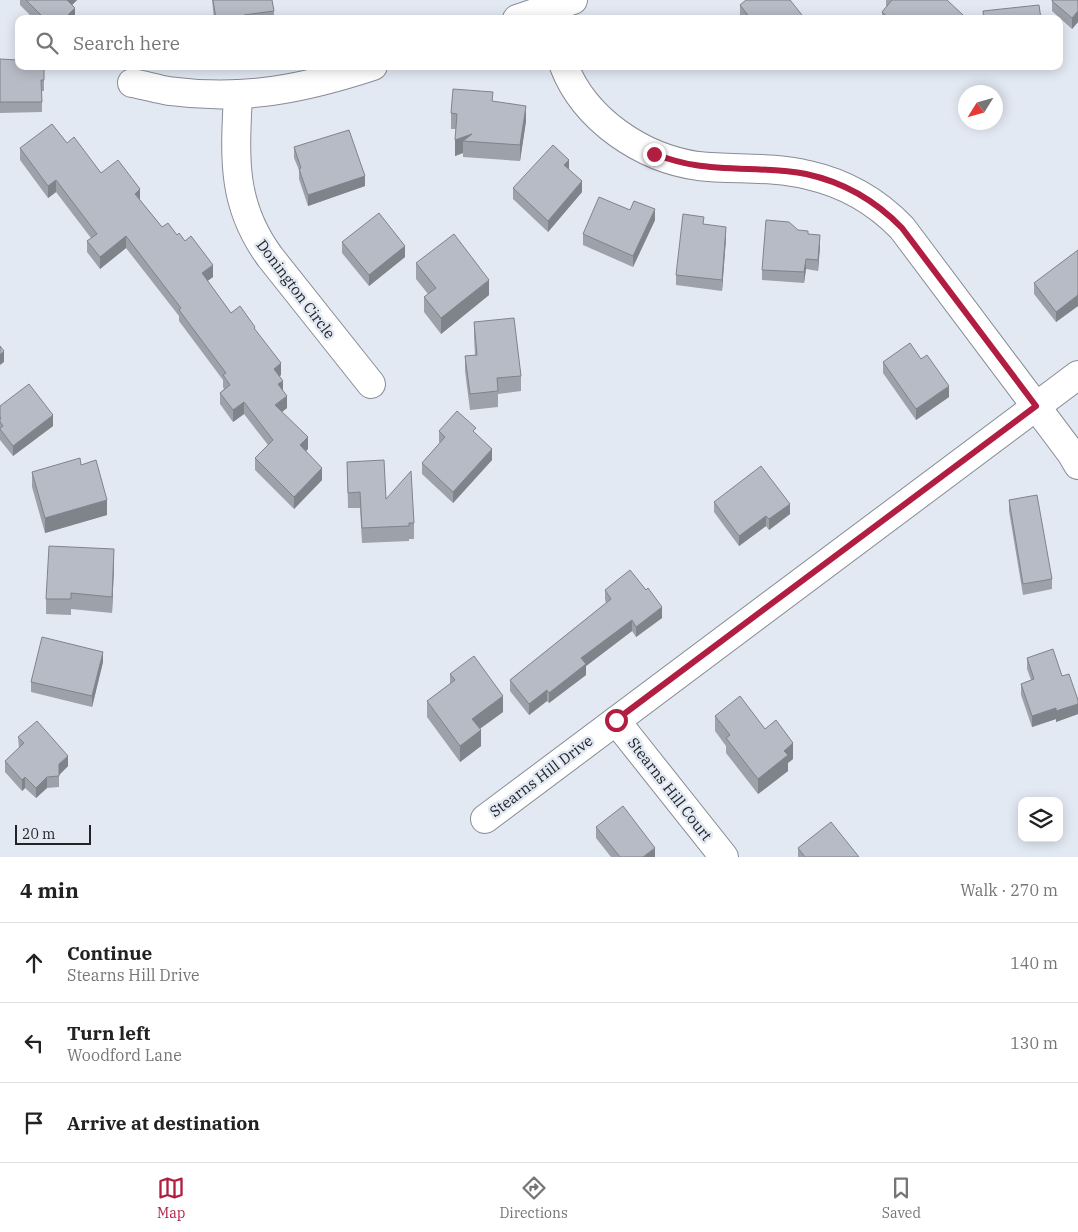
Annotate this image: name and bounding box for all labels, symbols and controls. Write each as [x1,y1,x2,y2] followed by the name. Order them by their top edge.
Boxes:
[15,15,1063,70] search box
[33,29,61,57] icon: search
[73,31,180,55] text: Search here
[958,85,1003,130] north arrow
[643,143,666,166] route end
[253,236,339,342] street label: Donington Circle
[605,709,628,732] route start
[486,731,596,821] street label: Stearns Hill Drive
[624,734,716,844] street label: Stearns Hill Court
[1018,797,1063,842] map controls
[1018,797,1063,842] button: layers
[15,822,91,845] scale bar
[22,825,55,843] text: 20 m
[20,876,79,904] text: 4 min
[960,880,1058,900] text: Walk · 270 m
[67,941,152,965] text: Continue
[20,949,48,977] icon: ahead
[1010,953,1058,973] text: 140 m
[67,965,200,985] text: Stearns Hill Drive
[67,1021,150,1045] text: Turn left
[20,1029,48,1057] icon: left
[1010,1033,1058,1053] text: 130 m
[67,1045,182,1065] text: Woodford Lane
[20,1109,48,1137] icon: arrive
[67,1111,260,1135] text: Arrive at destination
[157,1174,185,1222] tab: Map
[499,1174,568,1222] tab: Directions
[882,1174,921,1222] tab: Saved

